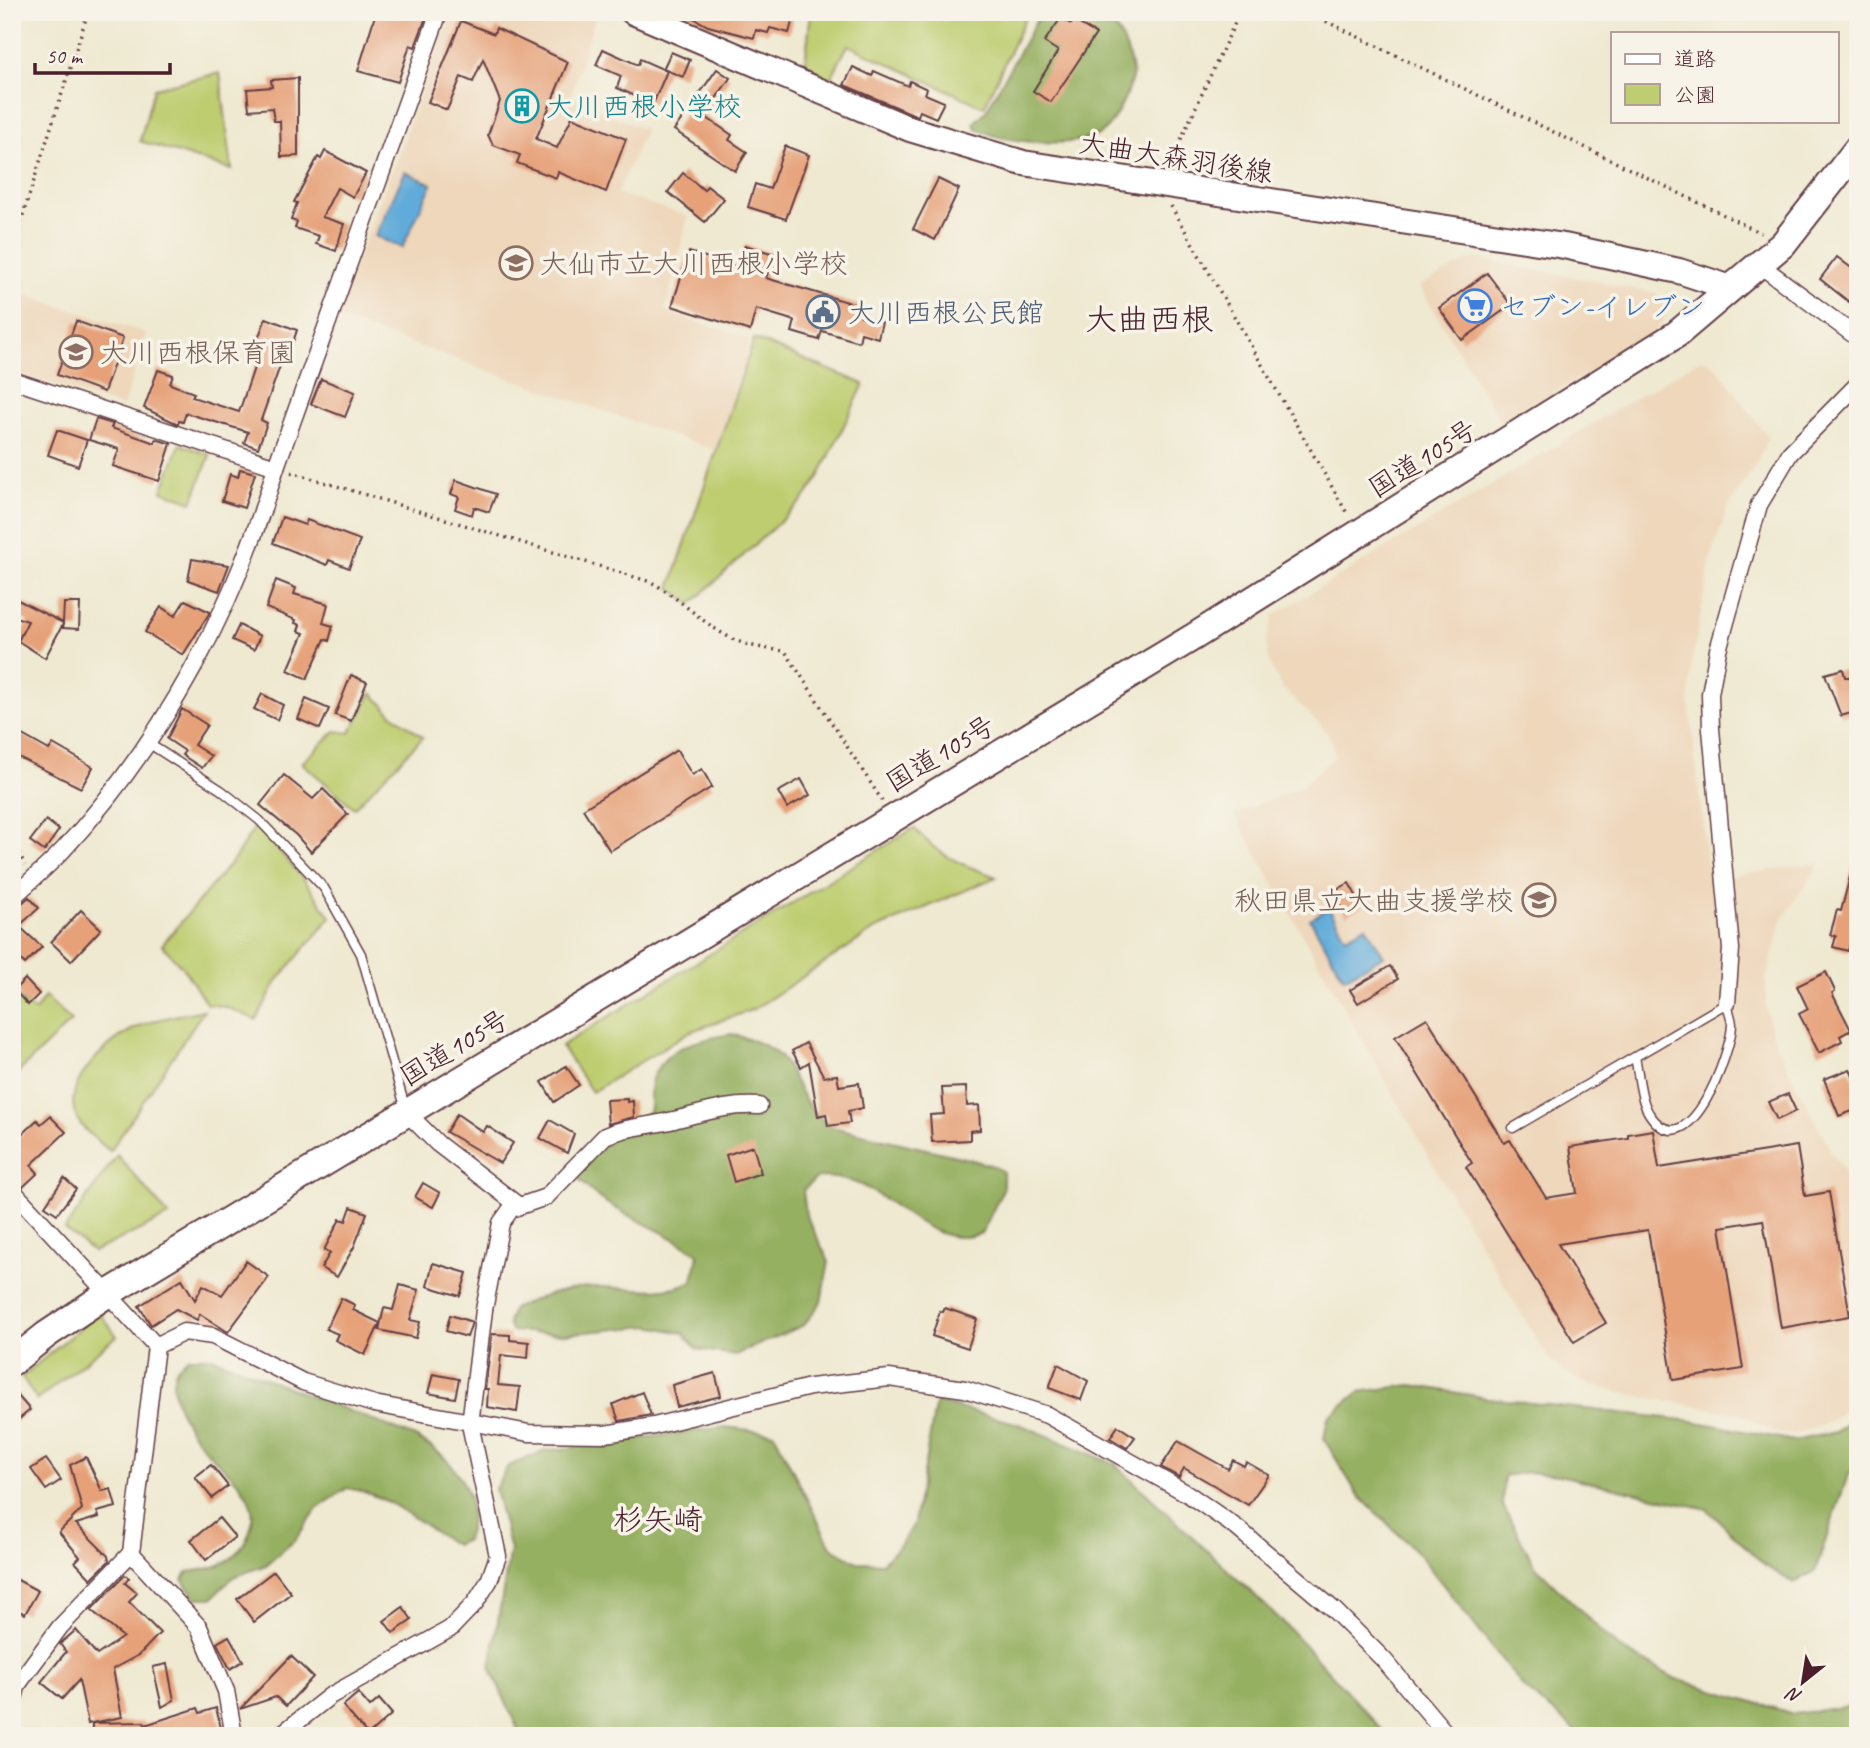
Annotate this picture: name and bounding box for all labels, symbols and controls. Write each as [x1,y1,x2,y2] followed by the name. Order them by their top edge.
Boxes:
[35,32,170,76] scale bar
[1611,32,1839,122] legend
[46,43,84,69] text: 50 m
[1674,46,1716,72] text: 道路
[1674,82,1716,108] text: 公園
[503,87,541,125] building icon: 大川西根小学校
[546,89,742,124] place label: 大川西根小学校
[1076,125,1275,190] street label: 大曲大森羽後線
[497,244,535,282] school or university icon: 大仙市立大川西根小学校
[540,246,848,281] place label: 大仙市立大川西根小学校
[1456,287,1494,325] supermarket icon: セブン-イレブン
[1500,289,1705,324] place label: セブン-イレブン
[804,293,842,331] public building icon: 大川西根公民館
[848,295,1044,330] place label: 大川西根公民館
[1085,299,1213,340] district label: 大曲西根
[57,333,95,371] school or university icon: 大川西根保育園
[100,335,296,370] place label: 大川西根保育園
[1361,411,1483,506] street label: 国道105号
[879,707,1001,800] street label: 国道105号
[1520,881,1558,919] school or university icon: 秋田県立大曲支援学校
[1234,883,1514,918] place label: 秋田県立大曲支援学校
[393,1001,515,1094] street label: 国道105号
[613,1501,703,1539] district label: 杉矢崎
[1769,1646,1839,1716] north arrow
[1781,1681,1806,1709] text: N

